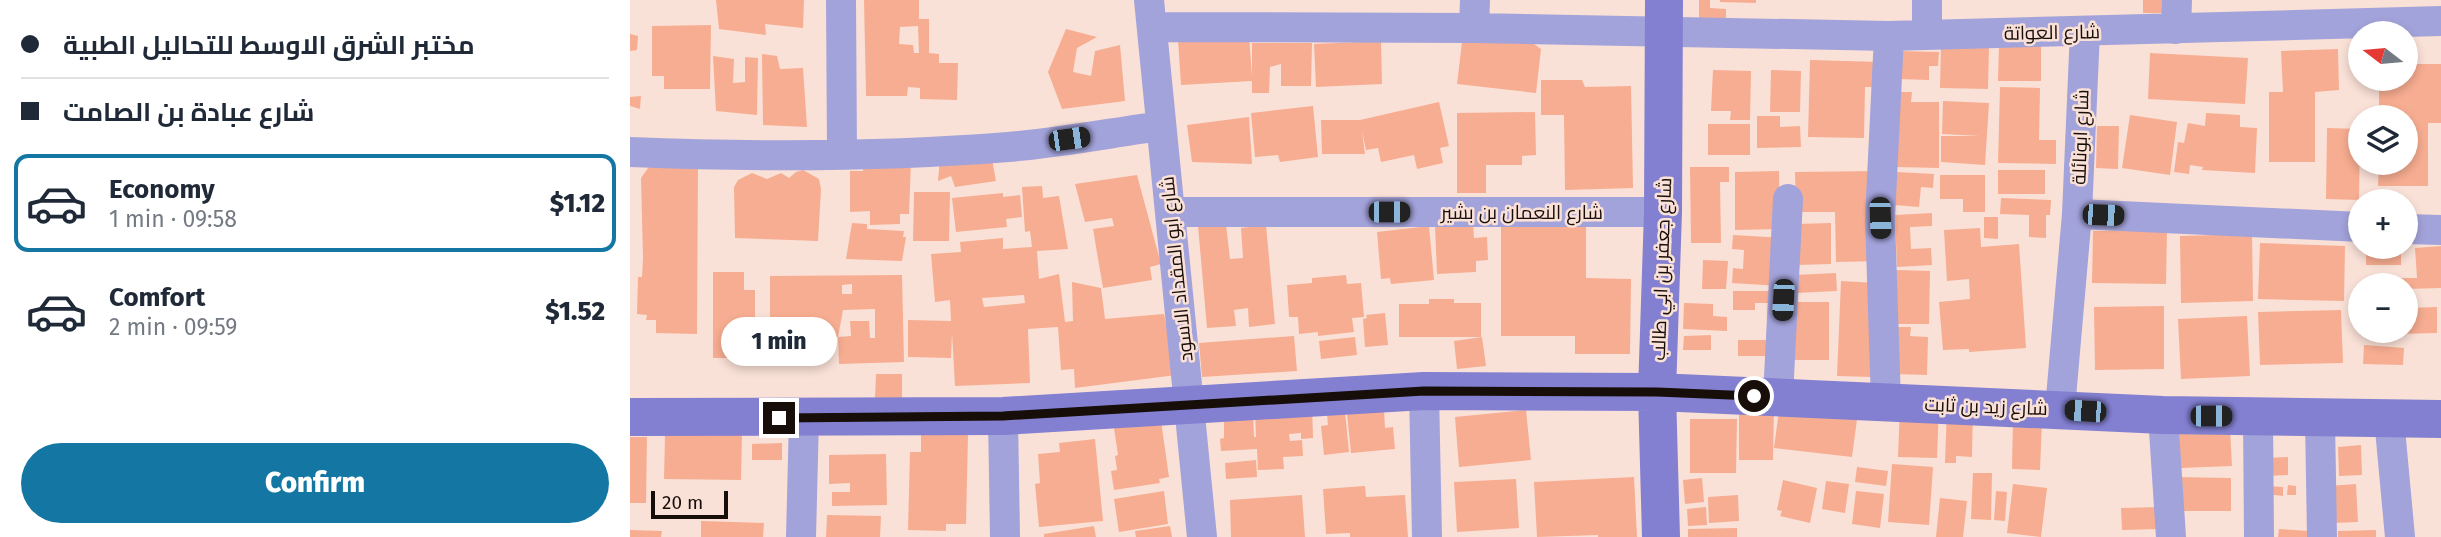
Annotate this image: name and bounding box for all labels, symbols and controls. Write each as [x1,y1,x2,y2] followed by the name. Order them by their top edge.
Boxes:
[2004,20,2100,47] street label: شارع العواتة
[2348,21,2418,91] north arrow
[2348,21,2418,343] map controls
[63,30,475,61] text: مختبر الشرق الاوسط للتحاليل الطبية
[2067,89,2096,185] street label: شارع ابونائلة
[63,97,314,128] text: شارع عبادة بن الصامت
[2348,105,2418,175] button: layers
[1047,126,1092,152] car
[25,172,88,235] icon: car
[109,174,215,205] text: Economy
[1155,175,1200,363] street label: شارع ابو المقداد الاسود
[1647,177,1679,361] street label: شارع جعفر بن ابي طالب
[550,188,605,219] text: $1.12
[2348,189,2418,259] button: +
[1869,197,1892,239] car
[1440,201,1603,226] street label: شارع النعمان بن بشير
[1369,202,1411,223] car
[2082,204,2125,226] car
[109,205,237,233] text: 1 min · 09:58
[2348,273,2418,343] button: −
[1772,278,1795,322] car
[25,280,88,343] icon: car
[109,282,205,313] text: Comfort
[545,296,605,327] text: $1.52
[109,313,237,341] text: 2 min · 09:59
[721,316,837,366] callout: 1 min
[751,327,807,355] text: 1 min
[1738,380,1770,412] route start
[1924,393,2048,422] street label: شارع زيد بن ثابت
[2064,399,2107,423] car
[763,402,795,434] route end
[2191,406,2233,427] car
[21,443,609,523] button: Confirm
[651,488,728,520] scale bar
[662,491,703,514] text: 20 m

